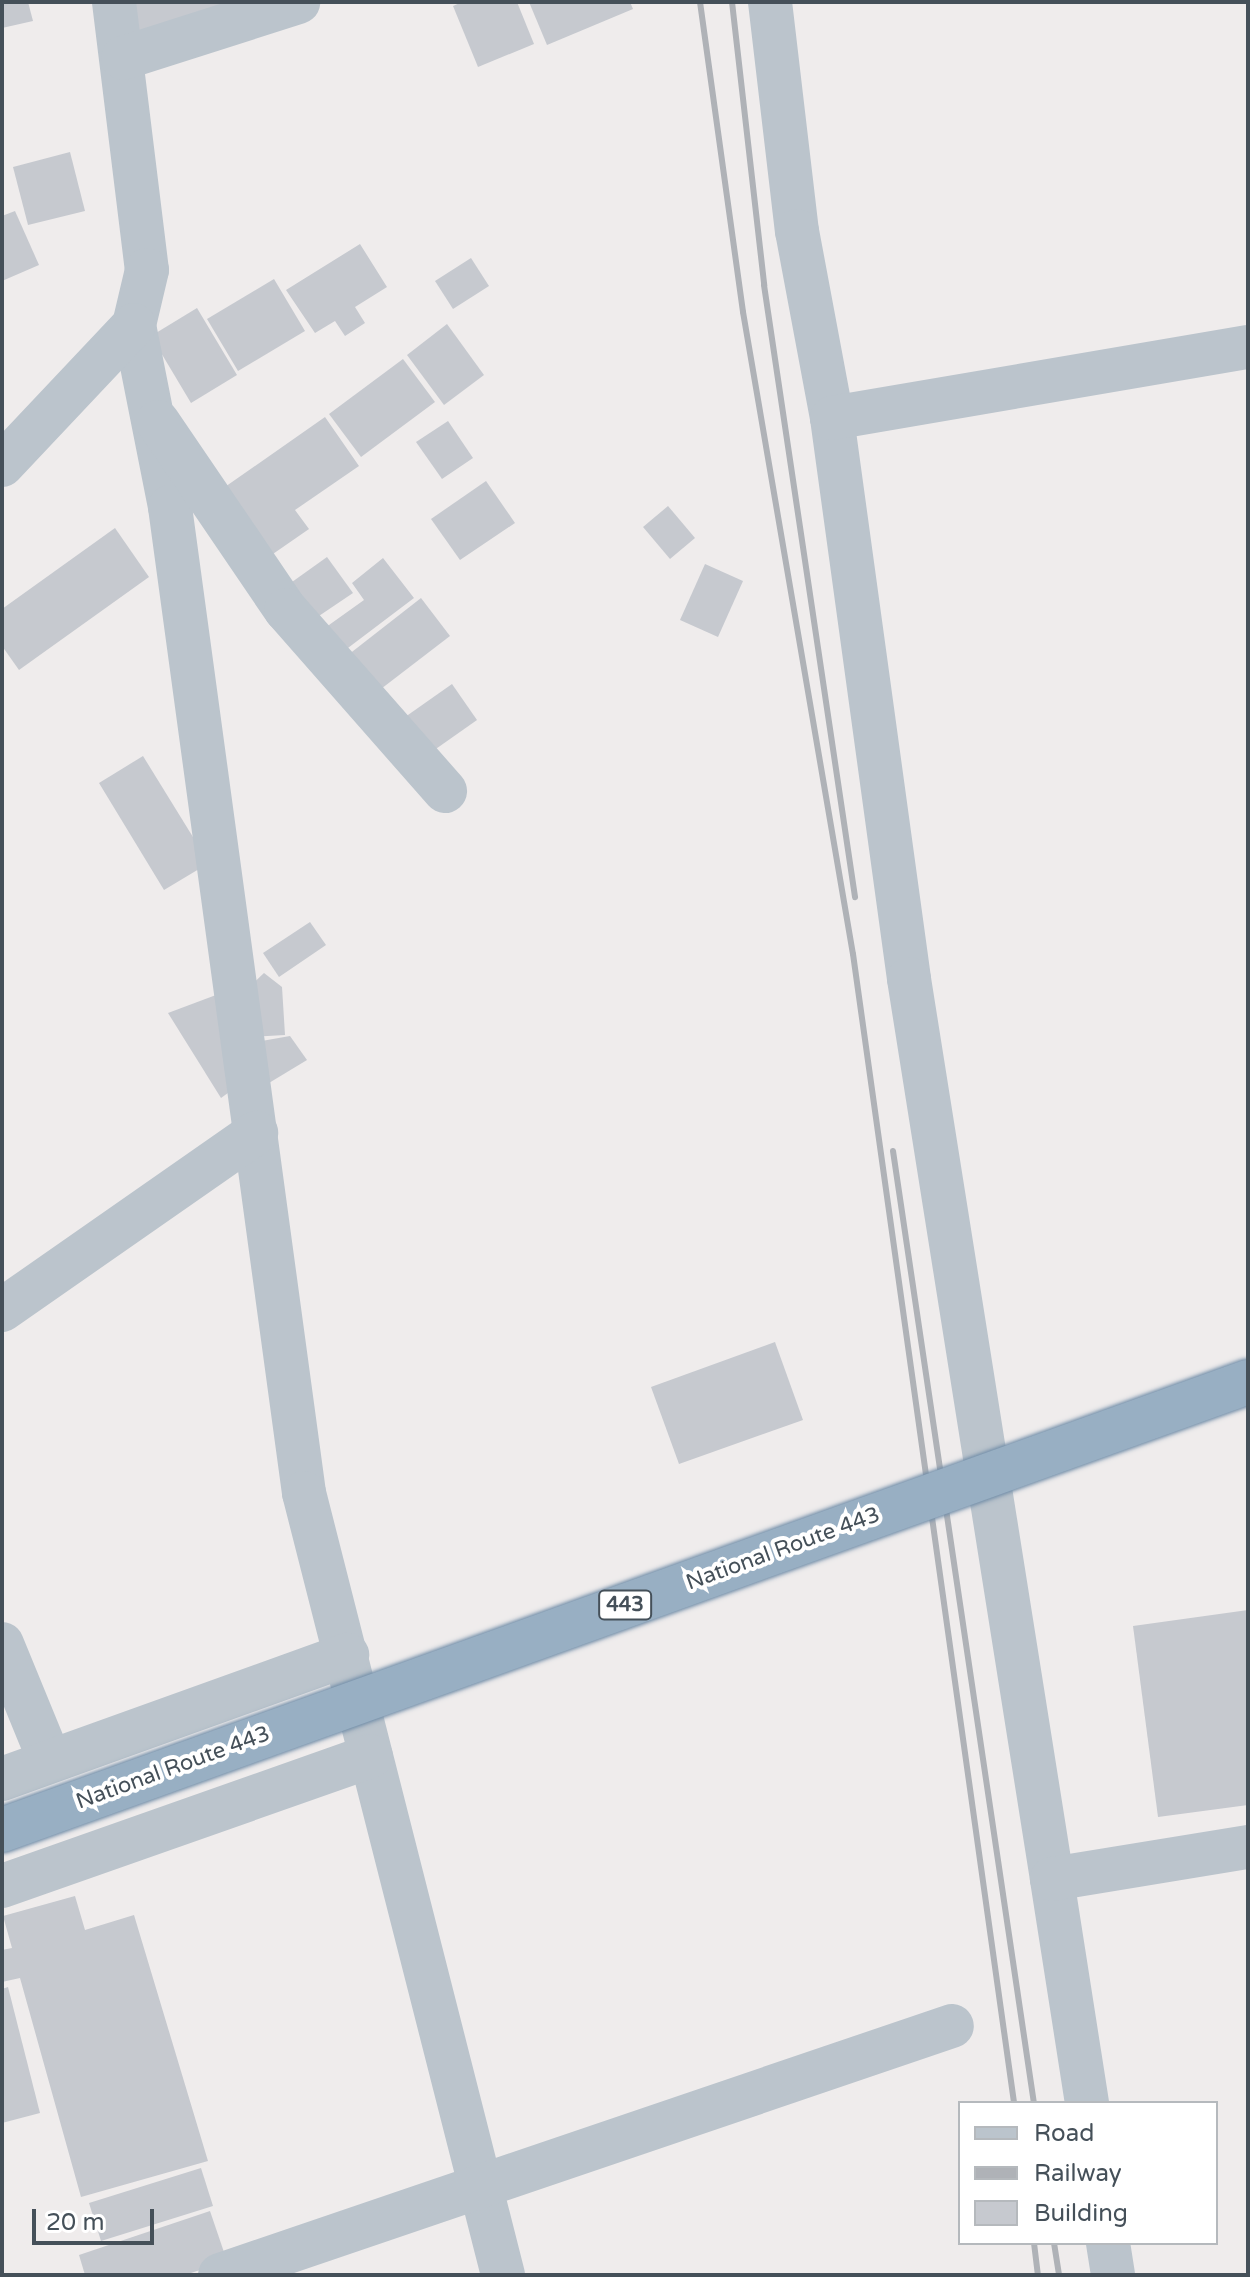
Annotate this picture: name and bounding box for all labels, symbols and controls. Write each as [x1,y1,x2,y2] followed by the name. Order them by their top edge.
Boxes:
[682,1502,884,1596] street label: National Route 443
[597,1589,653,1621] road number: 443
[72,1721,274,1815] street label: National Route 443
[958,2101,1218,2245] legend
[1034,2119,1094,2148] text: Road
[1034,2159,1122,2188] text: Railway
[36,2193,158,2243] scale bar
[1034,2199,1128,2228] text: Building
[46,2208,104,2237] text: 20 m

